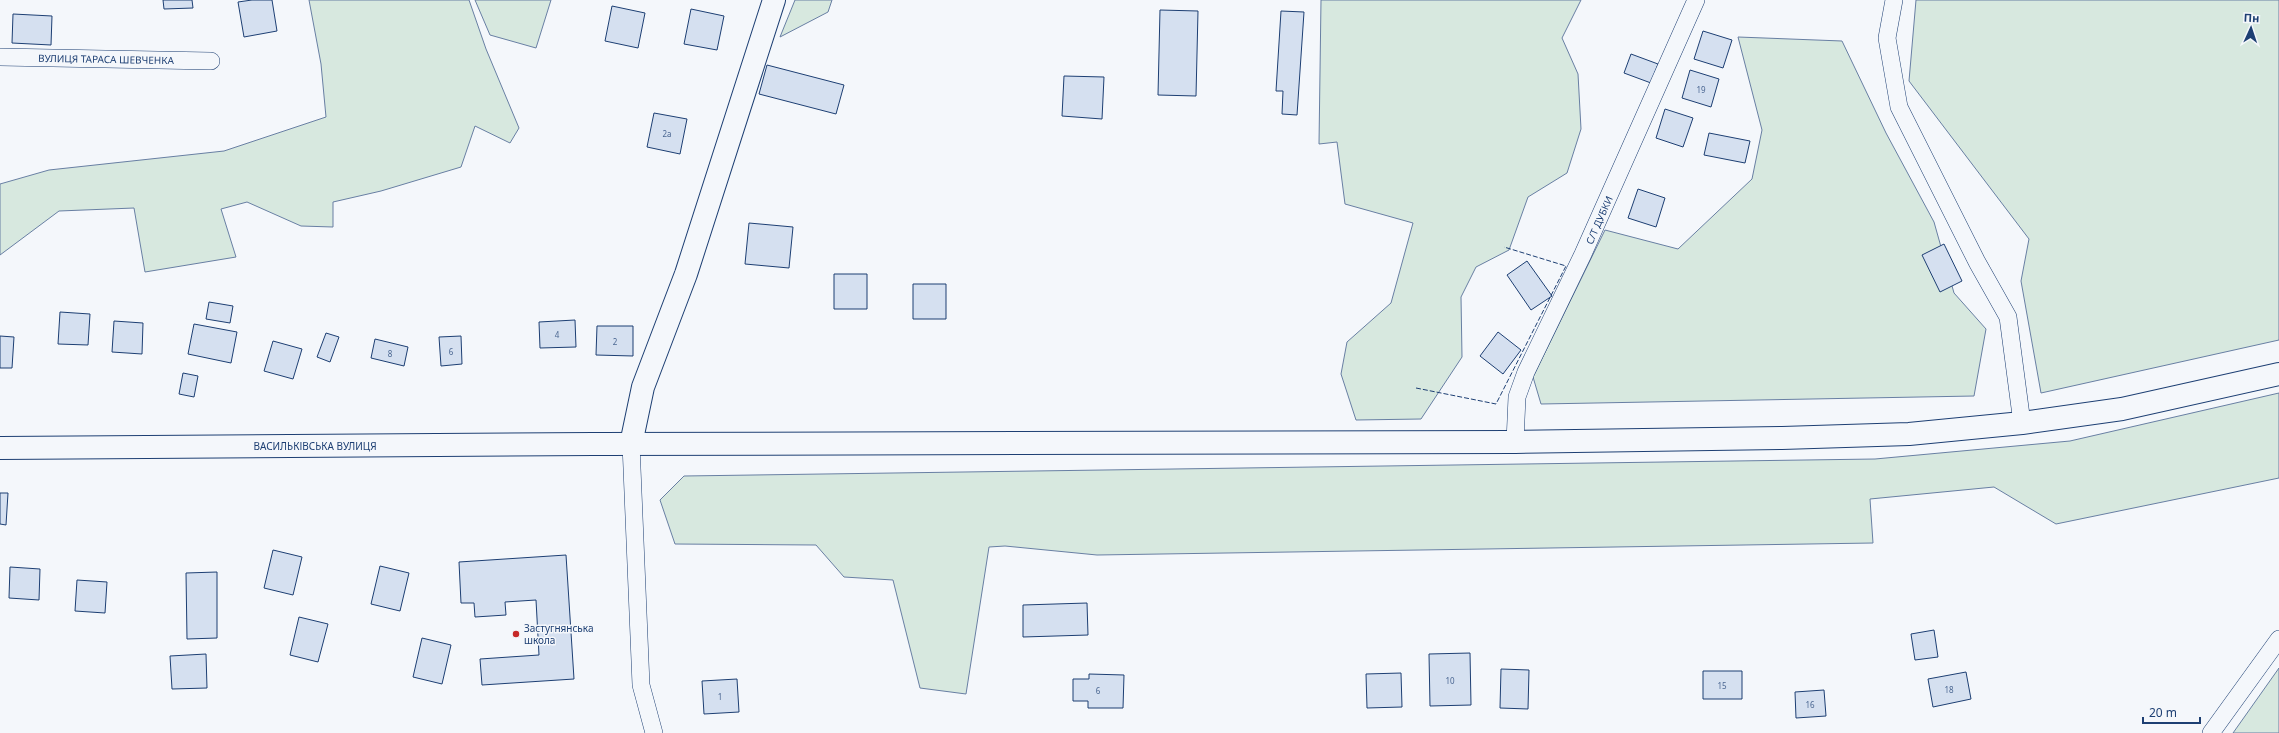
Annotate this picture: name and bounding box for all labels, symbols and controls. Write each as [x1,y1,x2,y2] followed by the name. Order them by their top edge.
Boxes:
[2231,8,2271,48] north arrow
[2243,10,2260,25] text: Пн
[38,51,175,67] street label: ВУЛИЦЯ ТАРАСА ШЕВЧЕНКА
[1696,84,1706,95] house number: 19
[662,128,672,139] house number: 2а
[1582,194,1616,246] street label: С/Т ДУБКИ
[555,329,560,340] house number: 4
[613,336,618,347] house number: 2
[449,346,454,357] house number: 6
[388,348,393,359] house number: 8
[253,439,377,453] street label: ВАСИЛЬКІВСЬКА ВУЛИЦЯ
[524,621,593,647] place label: Застугнянська школа
[511,629,521,639] marker: Застугнянська школа
[1445,675,1455,686] house number: 10
[1717,680,1727,691] house number: 15
[1944,684,1954,695] house number: 18
[1096,685,1101,696] house number: 6
[718,691,722,702] house number: 1
[1805,699,1815,710] house number: 16
[2143,699,2200,725] scale bar
[2149,704,2177,721] text: 20 m

